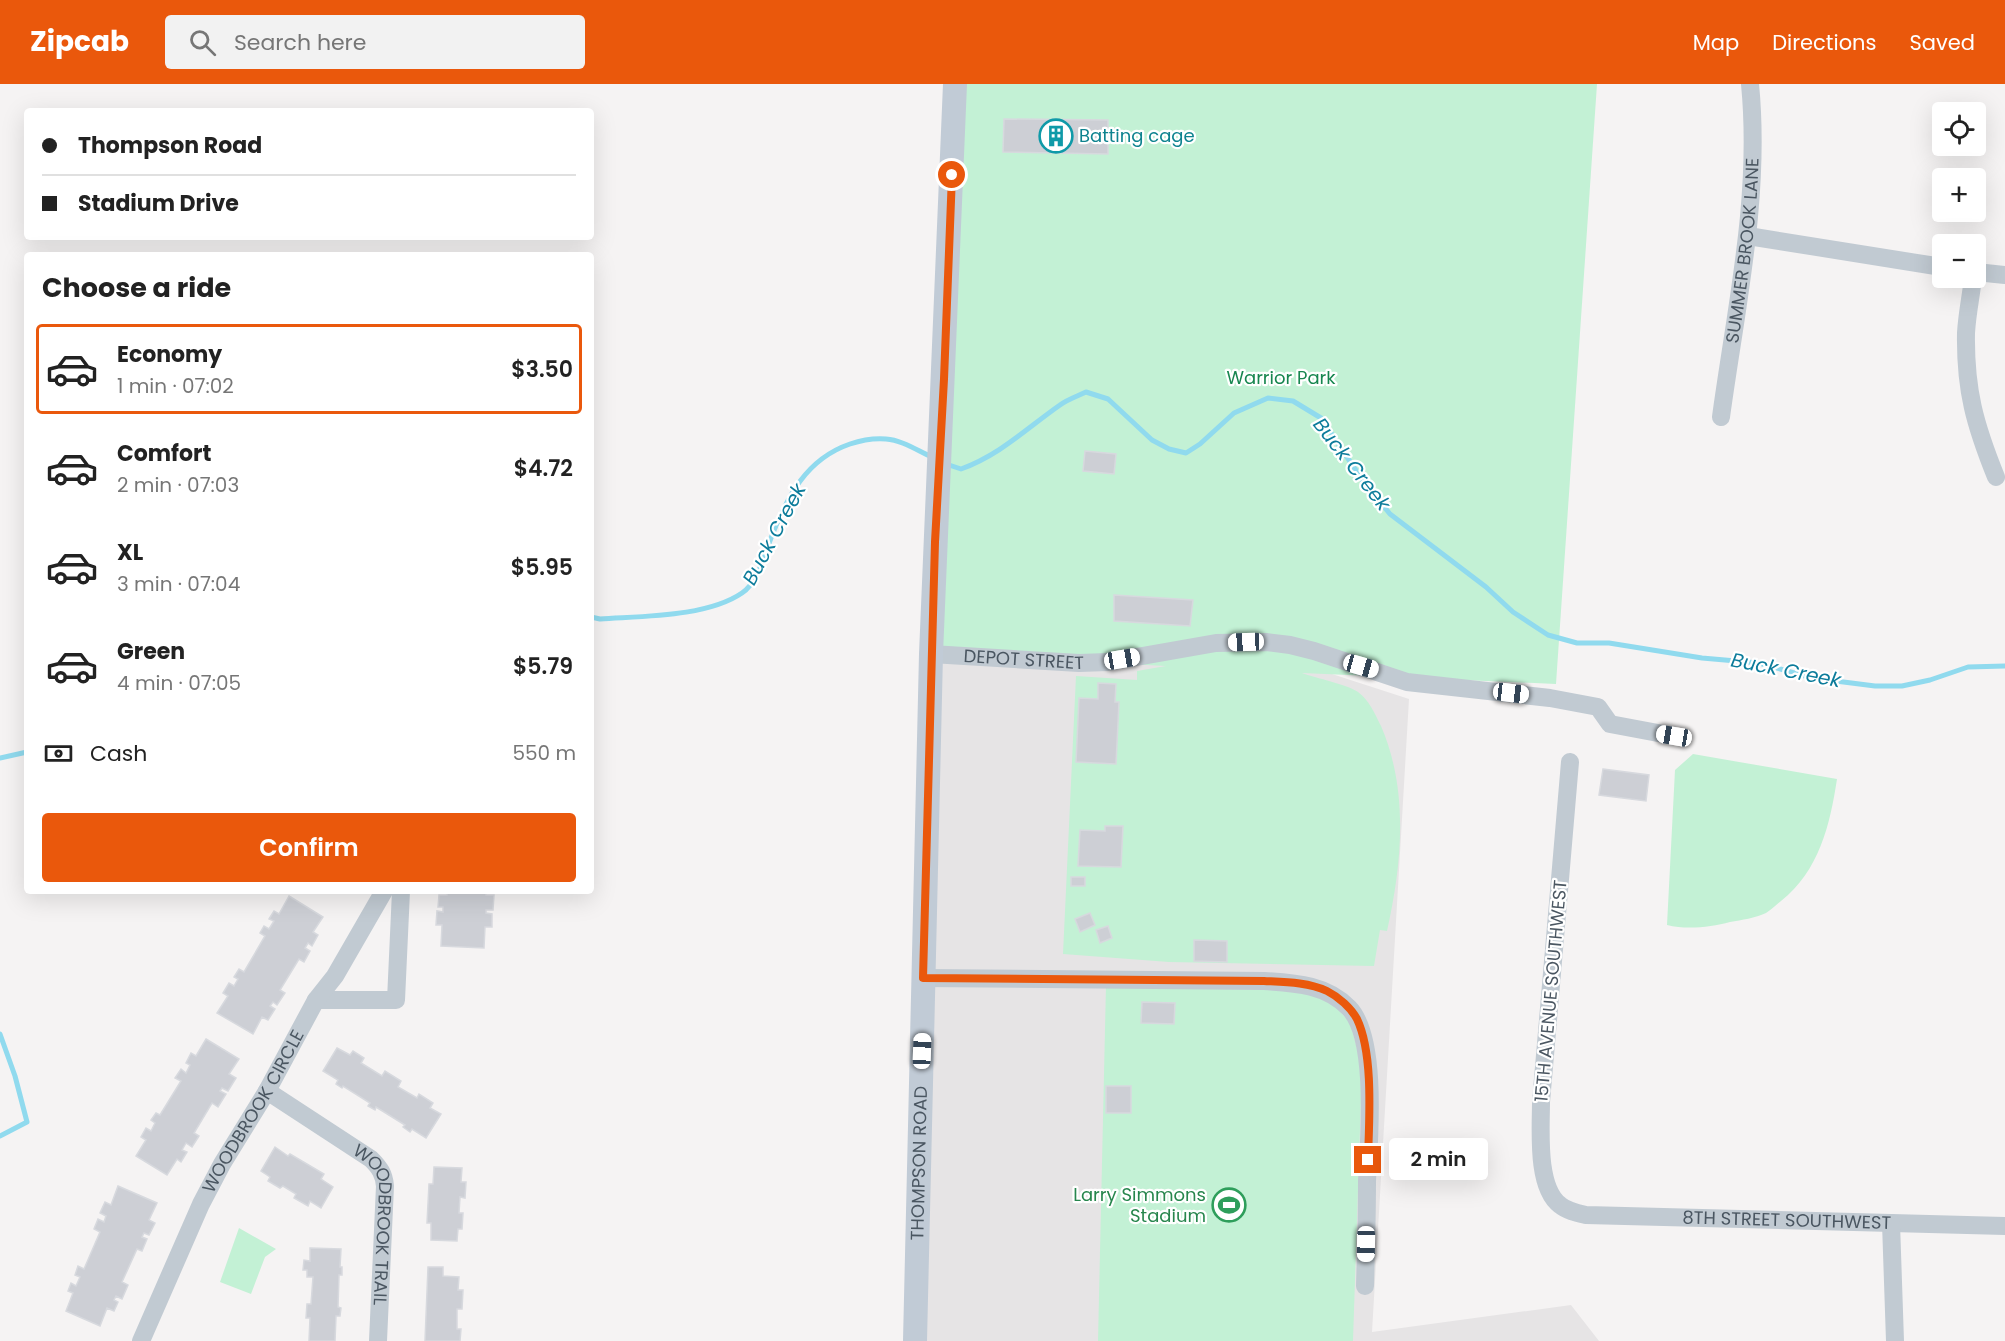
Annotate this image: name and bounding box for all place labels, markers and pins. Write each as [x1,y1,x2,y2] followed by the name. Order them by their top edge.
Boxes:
[1038,118,1074,154] building icon: Batting cage
[1079,123,1195,148] place label: Batting cage
[1073,1182,1206,1228] place label: Larry Simmons Stadium
[1211,1187,1247,1223] sports icon: Larry Simmons Stadium

